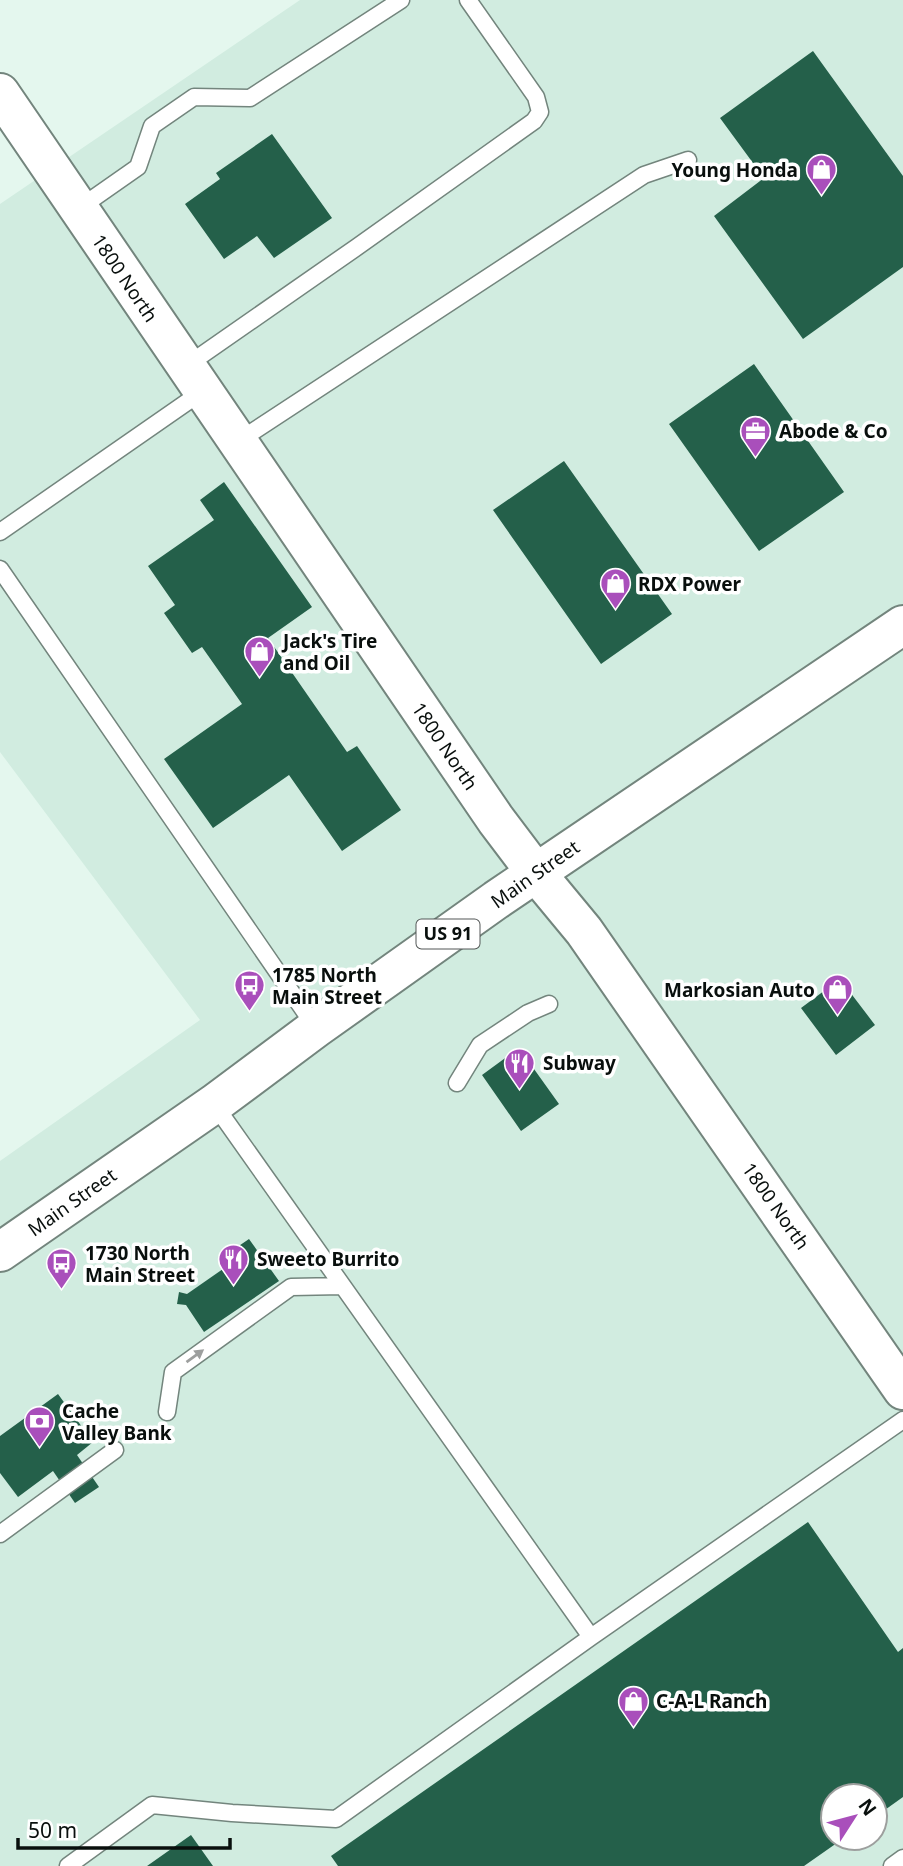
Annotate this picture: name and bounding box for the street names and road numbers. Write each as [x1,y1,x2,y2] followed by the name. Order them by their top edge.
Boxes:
[86,229,164,327] street label: 1800 North
[406,697,484,795] street label: 1800 North
[486,834,585,914] street label: Main Street
[416,919,480,948] road number: US 91
[736,1157,816,1255] street label: 1800 North
[23,1162,122,1242] street label: Main Street

